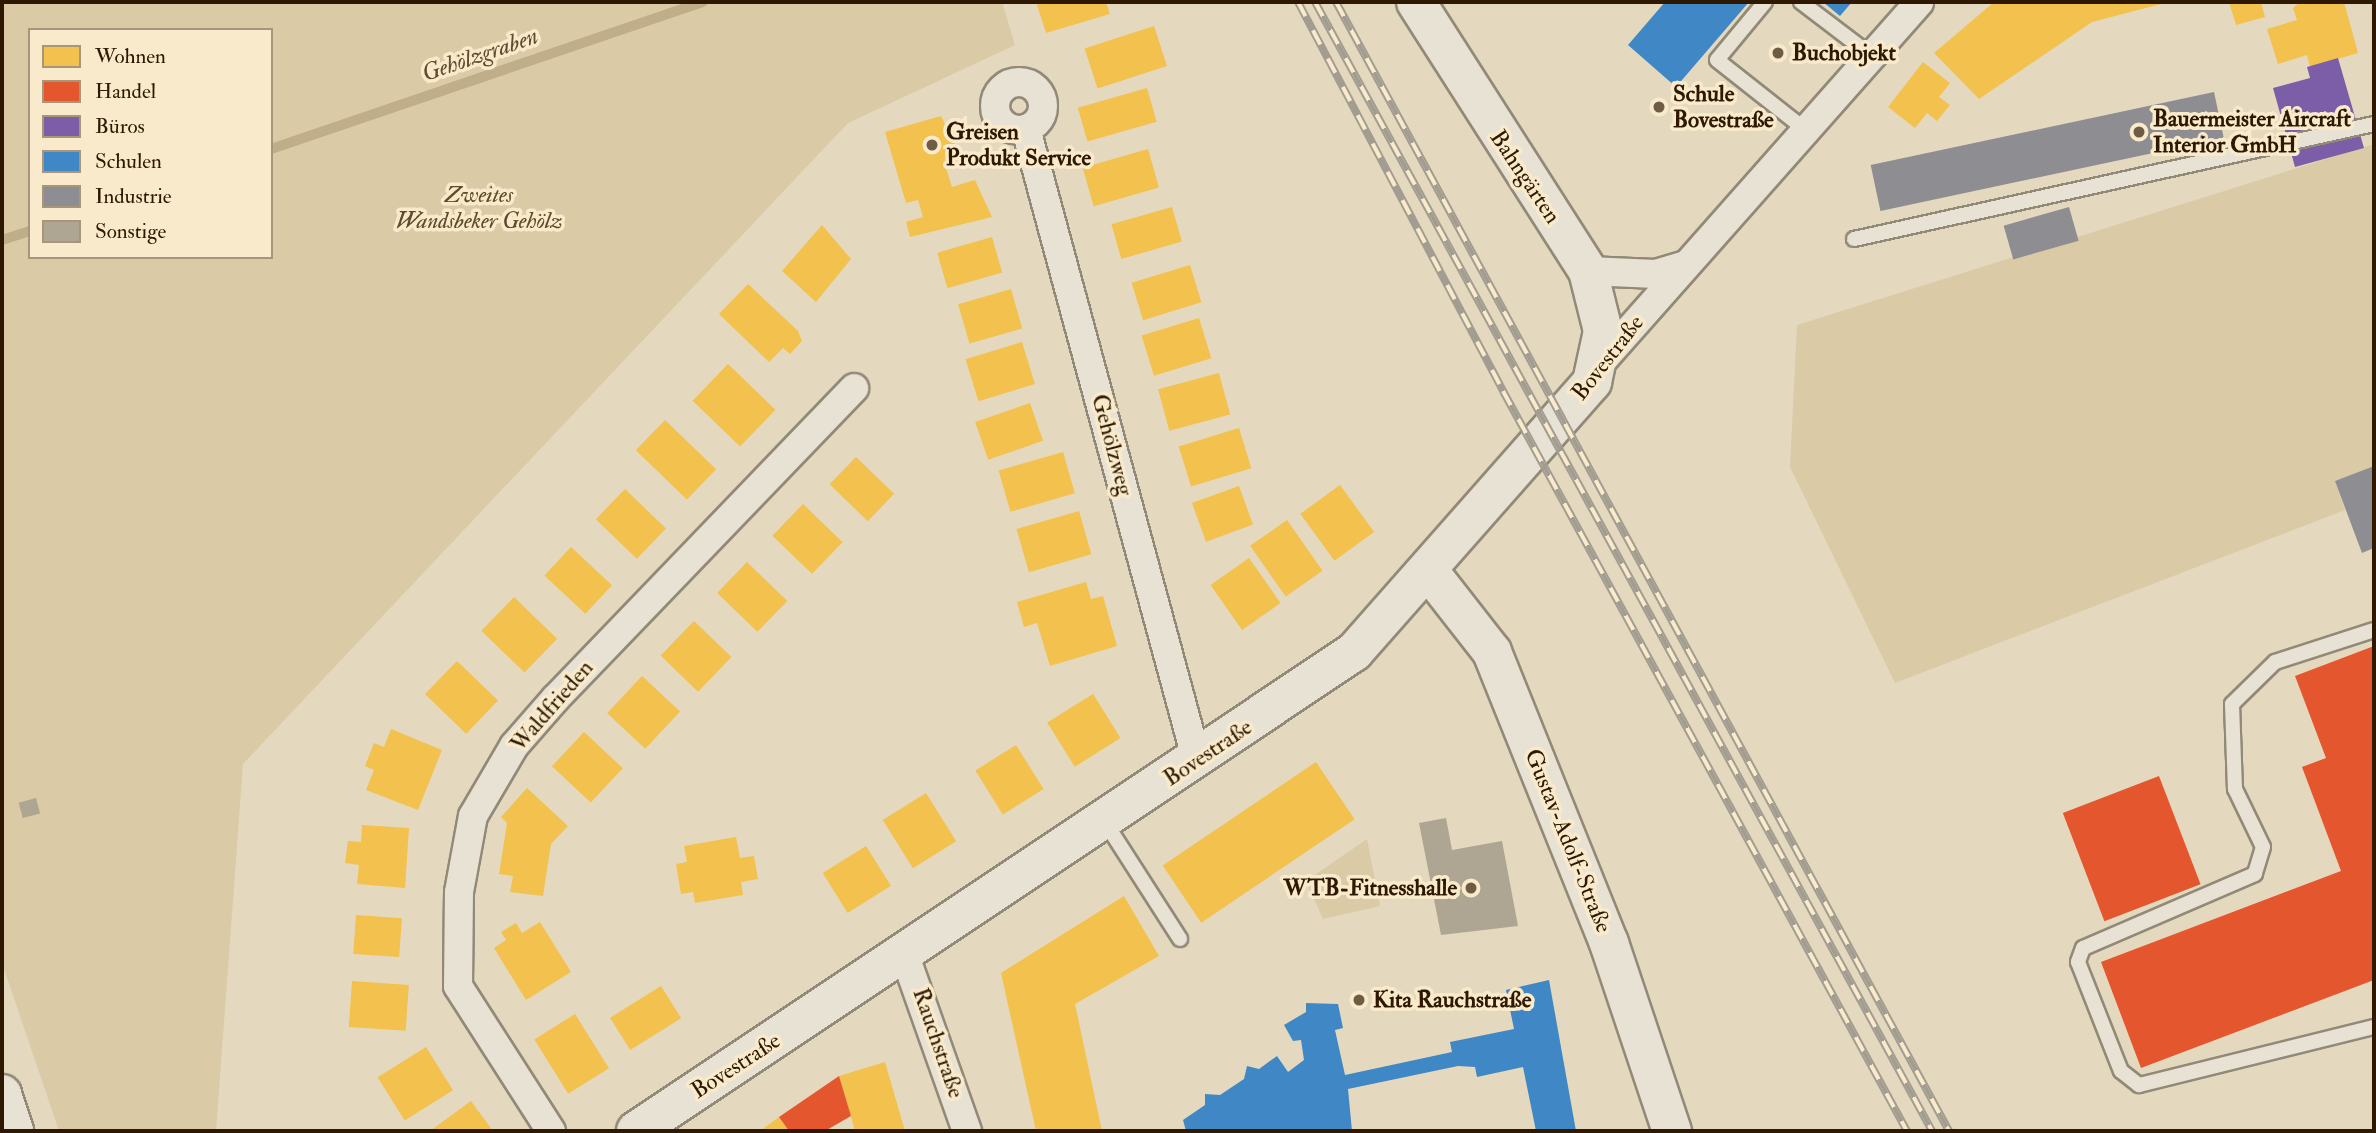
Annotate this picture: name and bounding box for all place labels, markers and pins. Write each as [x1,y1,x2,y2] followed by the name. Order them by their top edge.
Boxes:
[1792,39,1896,67] place label: Buchobjekt
[1770,45,1786,61] marker: Buchobjekt
[1673,80,1774,134] place label: Schule Bovestraße
[1651,99,1667,115] marker: Schule Bovestraße
[2153,105,2351,159] place label: Bauermeister Aircraft Interior GmbH
[946,118,1091,172] place label: Greisen Produkt Service
[2131,124,2147,140] marker: Bauermeister Aircraft Interior GmbH
[924,137,940,153] marker: Greisen Produkt Service
[1284,874,1457,902] place label: WTB-Fitnesshalle
[1463,880,1479,896] marker: WTB-Fitnesshalle
[1373,986,1531,1014] place label: Kita Rauchstraße
[1351,992,1367,1008] marker: Kita Rauchstraße

